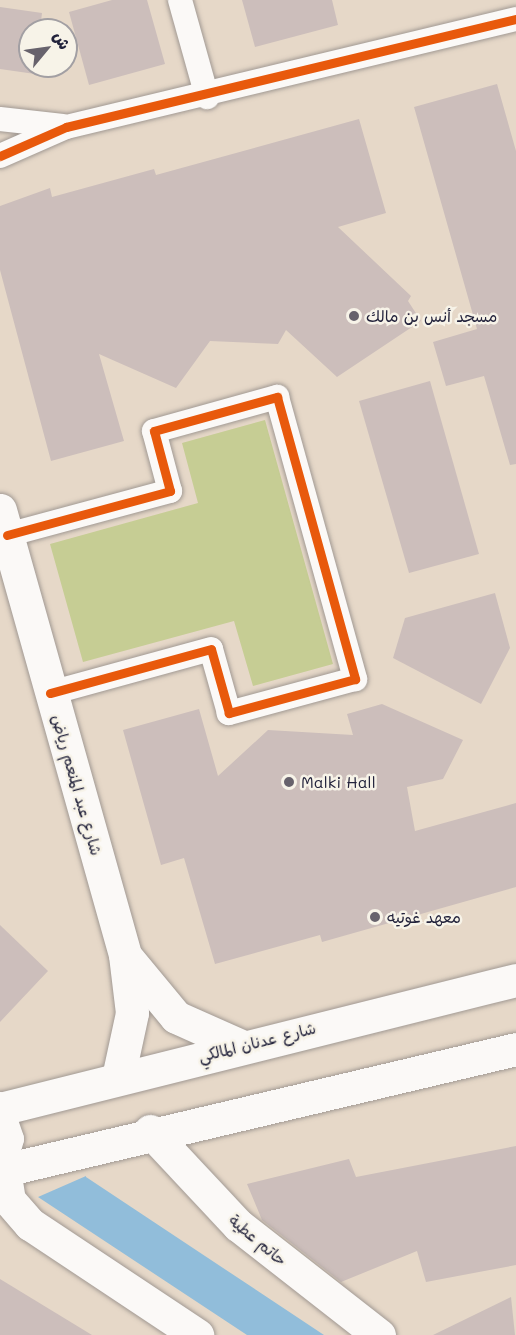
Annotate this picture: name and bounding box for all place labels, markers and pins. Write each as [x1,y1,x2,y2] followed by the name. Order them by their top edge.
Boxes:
[366,306,497,326] place label: مسجد أنس بن مالك
[347,309,361,323] marker: مسجد أنس بن مالك
[301,772,376,792] place label: Malki Hall
[282,775,296,789] marker: Malki Hall
[387,907,461,927] place label: معهد غوتيه
[368,910,382,924] marker: معهد غوتيه

